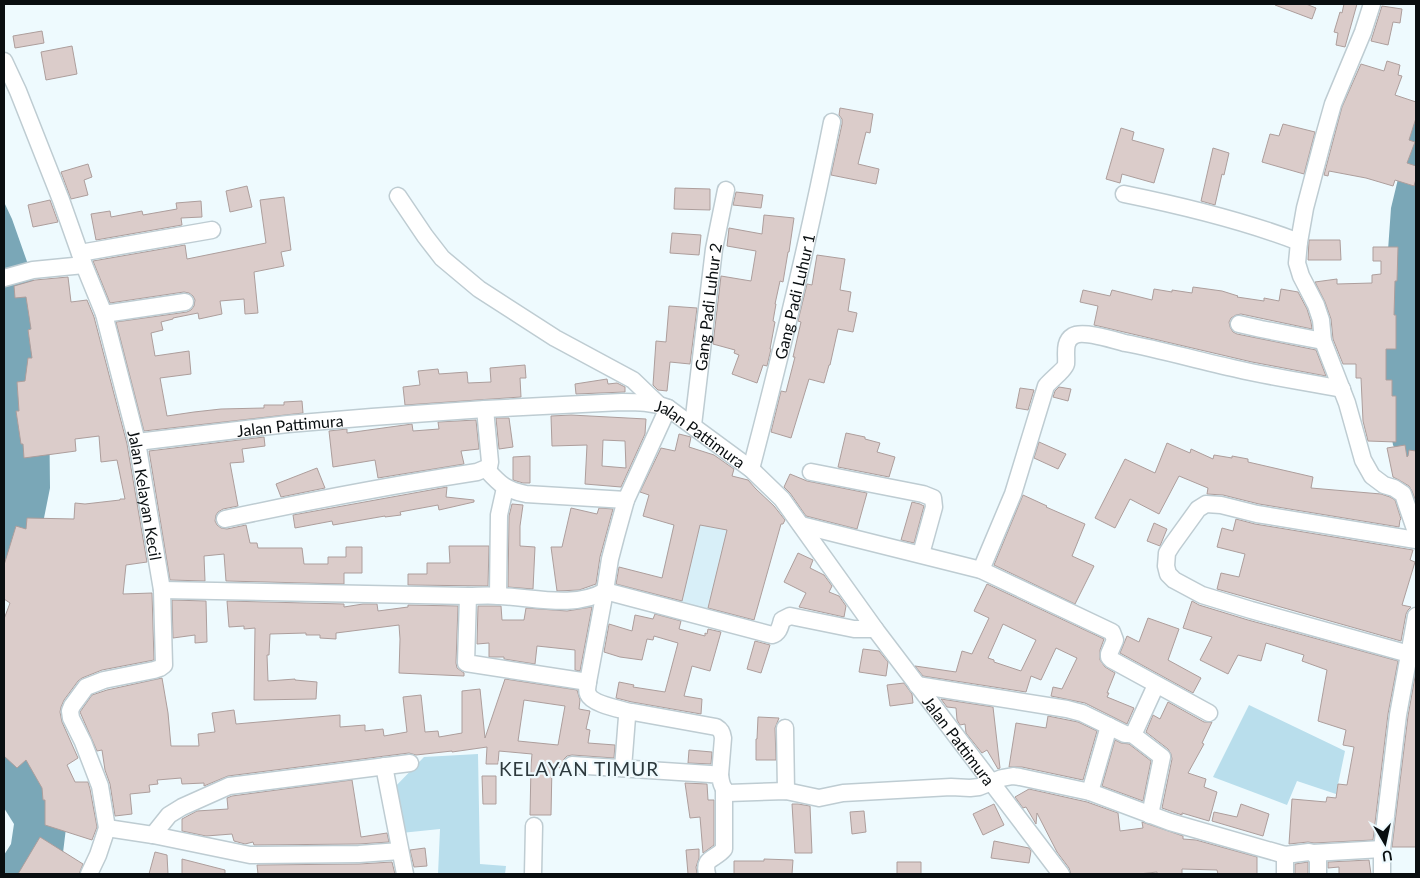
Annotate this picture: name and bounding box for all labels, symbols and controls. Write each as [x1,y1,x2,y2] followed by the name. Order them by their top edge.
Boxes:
[770,232,818,361] street label: Gang Padi Luhur 1
[690,241,725,372] street label: Gang Padi Luhur 2
[653,395,749,471] street label: Jalan Pattimura
[236,410,344,440] street label: Jalan Pattimura
[125,428,166,562] street label: Jalan Kelayan Kecil
[919,692,999,789] street label: Jalan Pattimura
[499,757,659,780] district label: KELAYAN TIMUR
[1360,818,1410,868] north arrow
[1381,847,1394,866] text: U

